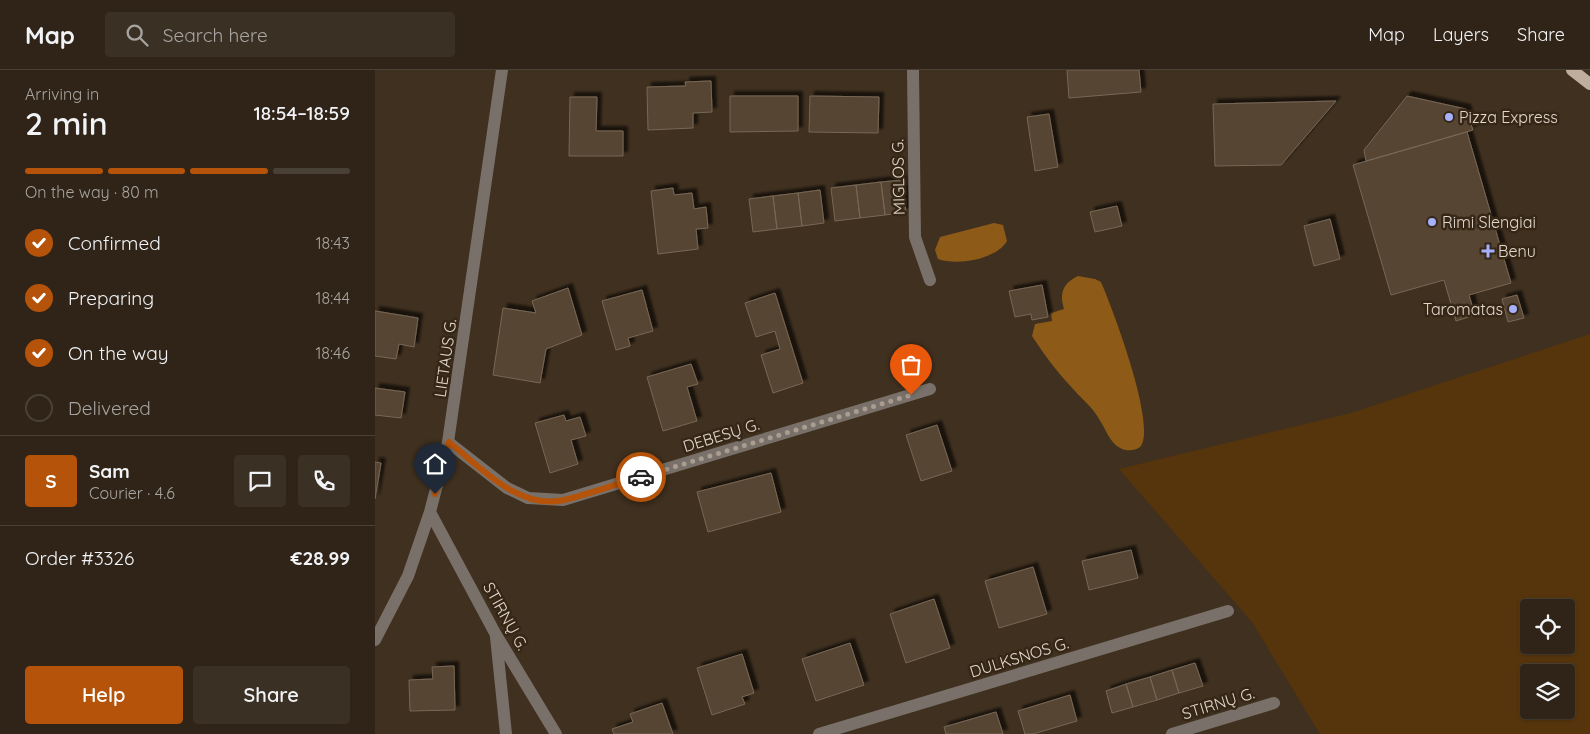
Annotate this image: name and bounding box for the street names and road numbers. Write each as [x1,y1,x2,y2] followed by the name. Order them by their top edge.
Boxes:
[887,139,909,215] street label: MIGLOS G.
[430,317,460,399] street label: LIETAUS G.
[680,414,762,456] street label: DEBESŲ G.
[479,578,533,654] street label: STIRNŲ G.
[967,632,1071,682] street label: DULKSNOS G.
[1179,682,1257,724] street label: STIRNŲ G.

